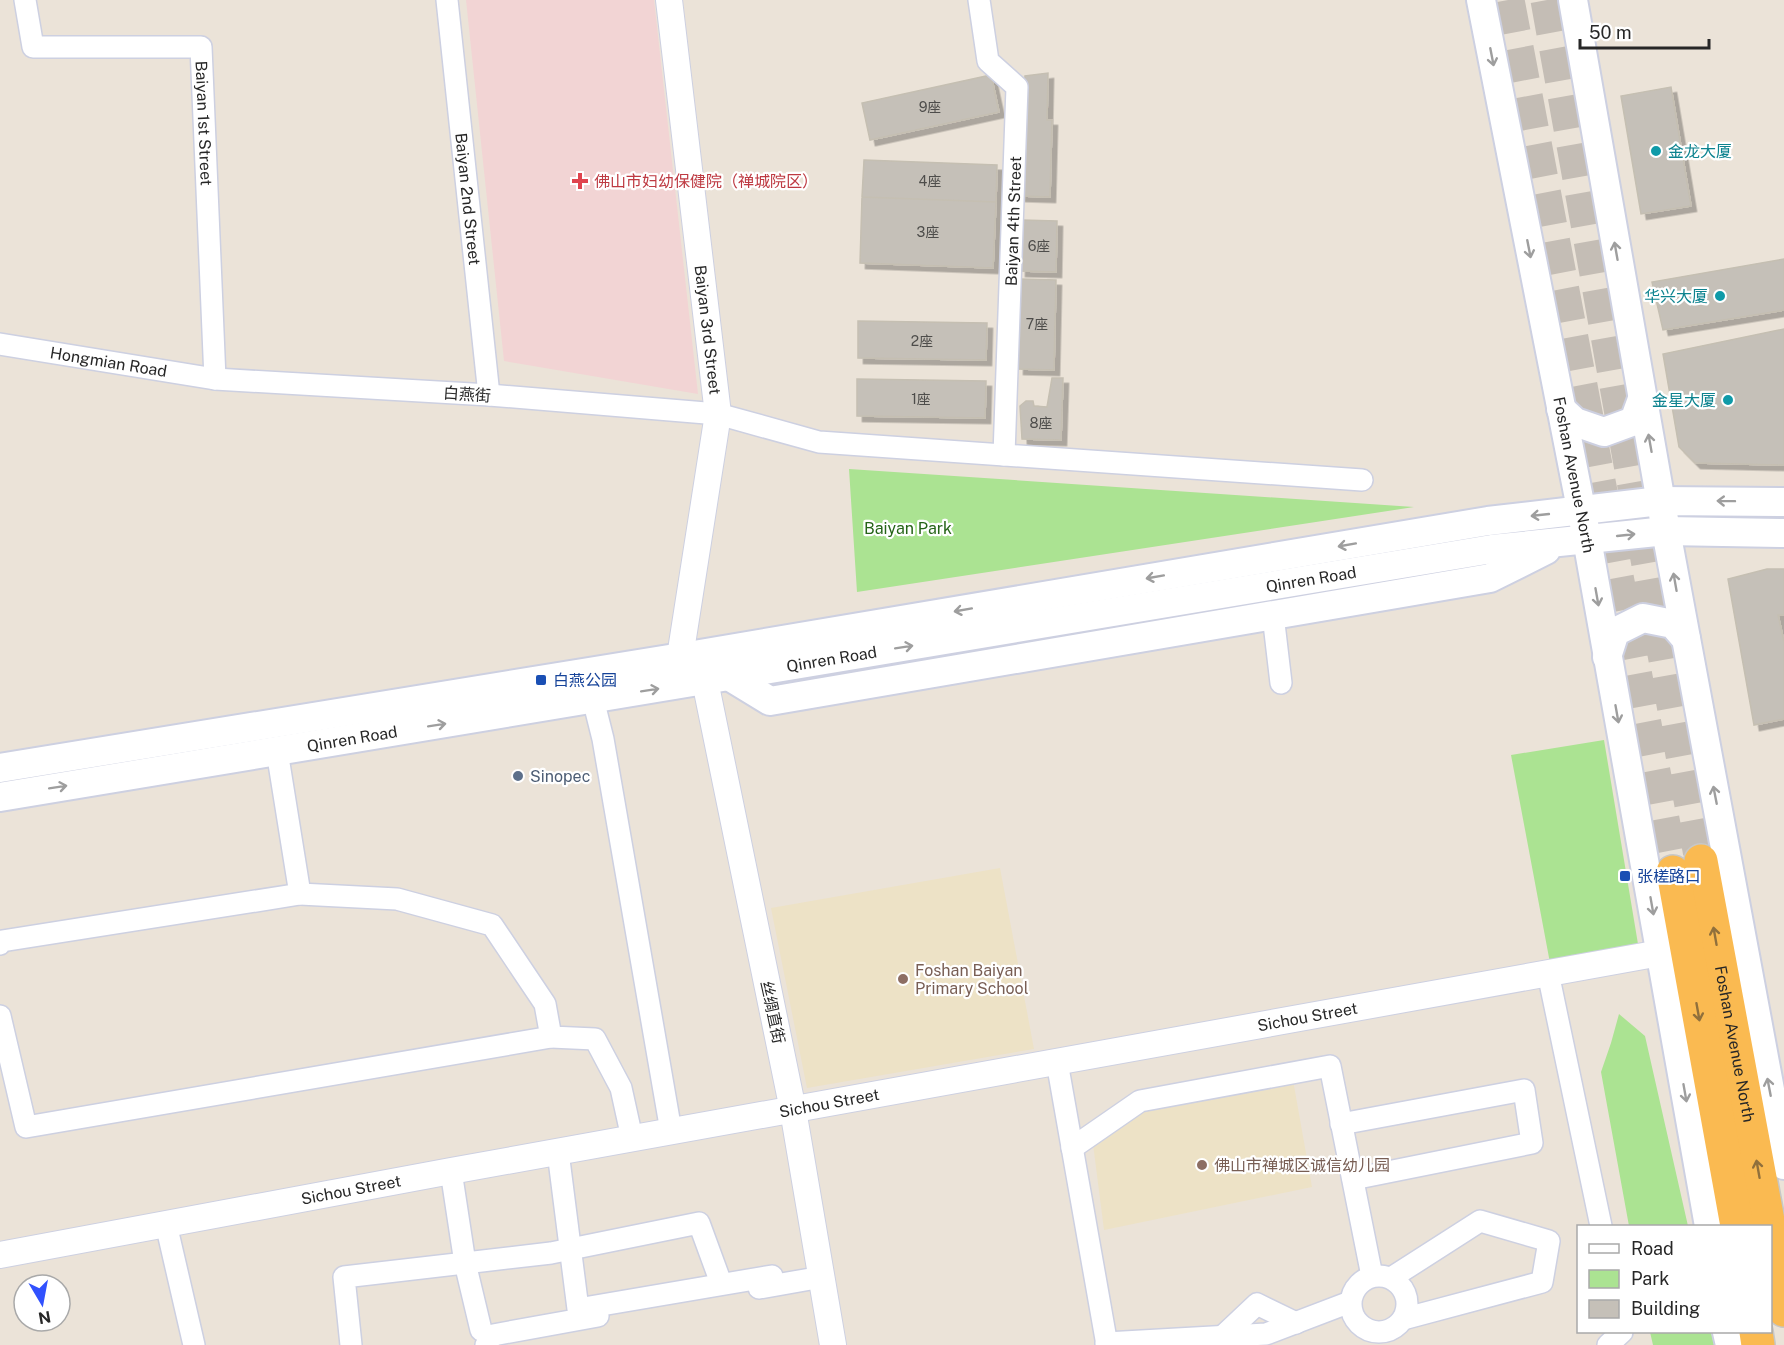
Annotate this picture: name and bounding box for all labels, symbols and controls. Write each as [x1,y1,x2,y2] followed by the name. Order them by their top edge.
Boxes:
[1580,12,1709,50] scale bar
[1589,22,1632,43] text: 50 m
[1487,47,1498,67] one-way arrow
[192,60,216,186] street label: Baiyan 1st Street
[919,99,941,115] house number: 9座
[451,132,484,266] street label: Baiyan 2nd Street
[1668,142,1732,161] place label: 金龙大厦
[1649,144,1663,158] marker: 金龙大厦
[1002,156,1025,286] street label: Baiyan 4th Street
[571,172,589,190] marker: 佛山市妇幼保健院（禅城院区）
[594,172,818,191] place label: 佛山市妇幼保健院（禅城院区）
[919,173,941,189] house number: 4座
[917,224,939,240] house number: 3座
[1028,238,1050,254] house number: 6座
[1524,238,1535,258] one-way arrow
[1610,242,1621,262] one-way arrow
[690,264,725,396] street label: Baiyan 3rd Street
[1644,287,1708,306] place label: 华兴大厦
[1713,289,1727,303] marker: 华兴大厦
[1026,316,1048,332] house number: 7座
[911,333,933,349] house number: 2座
[49,343,168,381] street label: Hongmian Road
[442,383,492,406] street label: 白燕街
[911,391,931,407] house number: 1座
[1652,391,1716,410] place label: 金星大厦
[1721,393,1735,407] marker: 金星大厦
[1549,395,1598,555] street label: Foshan Avenue North
[1029,415,1053,431] house number: 8座
[1644,434,1655,454] one-way arrow
[1716,496,1736,507] one-way arrow
[1530,510,1550,521] one-way arrow
[864,519,952,538] park label: Baiyan Park
[1616,529,1636,540] one-way arrow
[1338,539,1357,550] one-way arrow
[1264,563,1358,596] street label: Qinren Road
[1145,572,1165,583] one-way arrow
[1669,573,1680,592] one-way arrow
[1592,587,1603,606] one-way arrow
[953,604,973,615] one-way arrow
[894,641,914,652] one-way arrow
[785,642,878,676] street label: Qinren Road
[553,671,617,690] place label: 白燕公园
[534,673,548,687] marker: 白燕公园
[639,684,659,695] one-way arrow
[1612,704,1623,724] one-way arrow
[426,719,446,730] one-way arrow
[306,722,399,756] street label: Qinren Road
[530,767,590,786] place label: Sinopec
[511,769,525,783] marker: Sinopec
[47,782,67,793] one-way arrow
[1709,785,1720,805] one-way arrow
[1637,867,1701,886] place label: 张槎路口
[1618,869,1632,883] marker: 张槎路口
[1646,896,1657,916] one-way arrow
[1709,927,1720,946] one-way arrow
[915,961,1029,998] place label: Foshan Baiyan Primary School
[1711,964,1758,1124] street label: Foshan Avenue North
[896,972,910,986] marker: Foshan Baiyan Primary School
[757,979,788,1045] street label: 丝绸直街
[1256,999,1359,1035] street label: Sichou Street
[1693,1002,1704,1022] one-way arrow
[1763,1077,1774,1097] one-way arrow
[1680,1083,1691,1103] one-way arrow
[778,1085,881,1122] street label: Sichou Street
[1214,1156,1390,1175] place label: 佛山市禅城区诚信幼儿园
[1195,1158,1209,1172] marker: 佛山市禅城区诚信幼儿园
[1752,1160,1763,1179] one-way arrow
[299,1171,403,1209] street label: Sichou Street
[1577,1225,1772,1333] legend
[1631,1238,1674,1259] text: Road
[1631,1268,1669,1289] text: Park
[12,1273,72,1333] north arrow
[1631,1298,1700,1319] text: Building
[37,1307,52,1328] text: N

